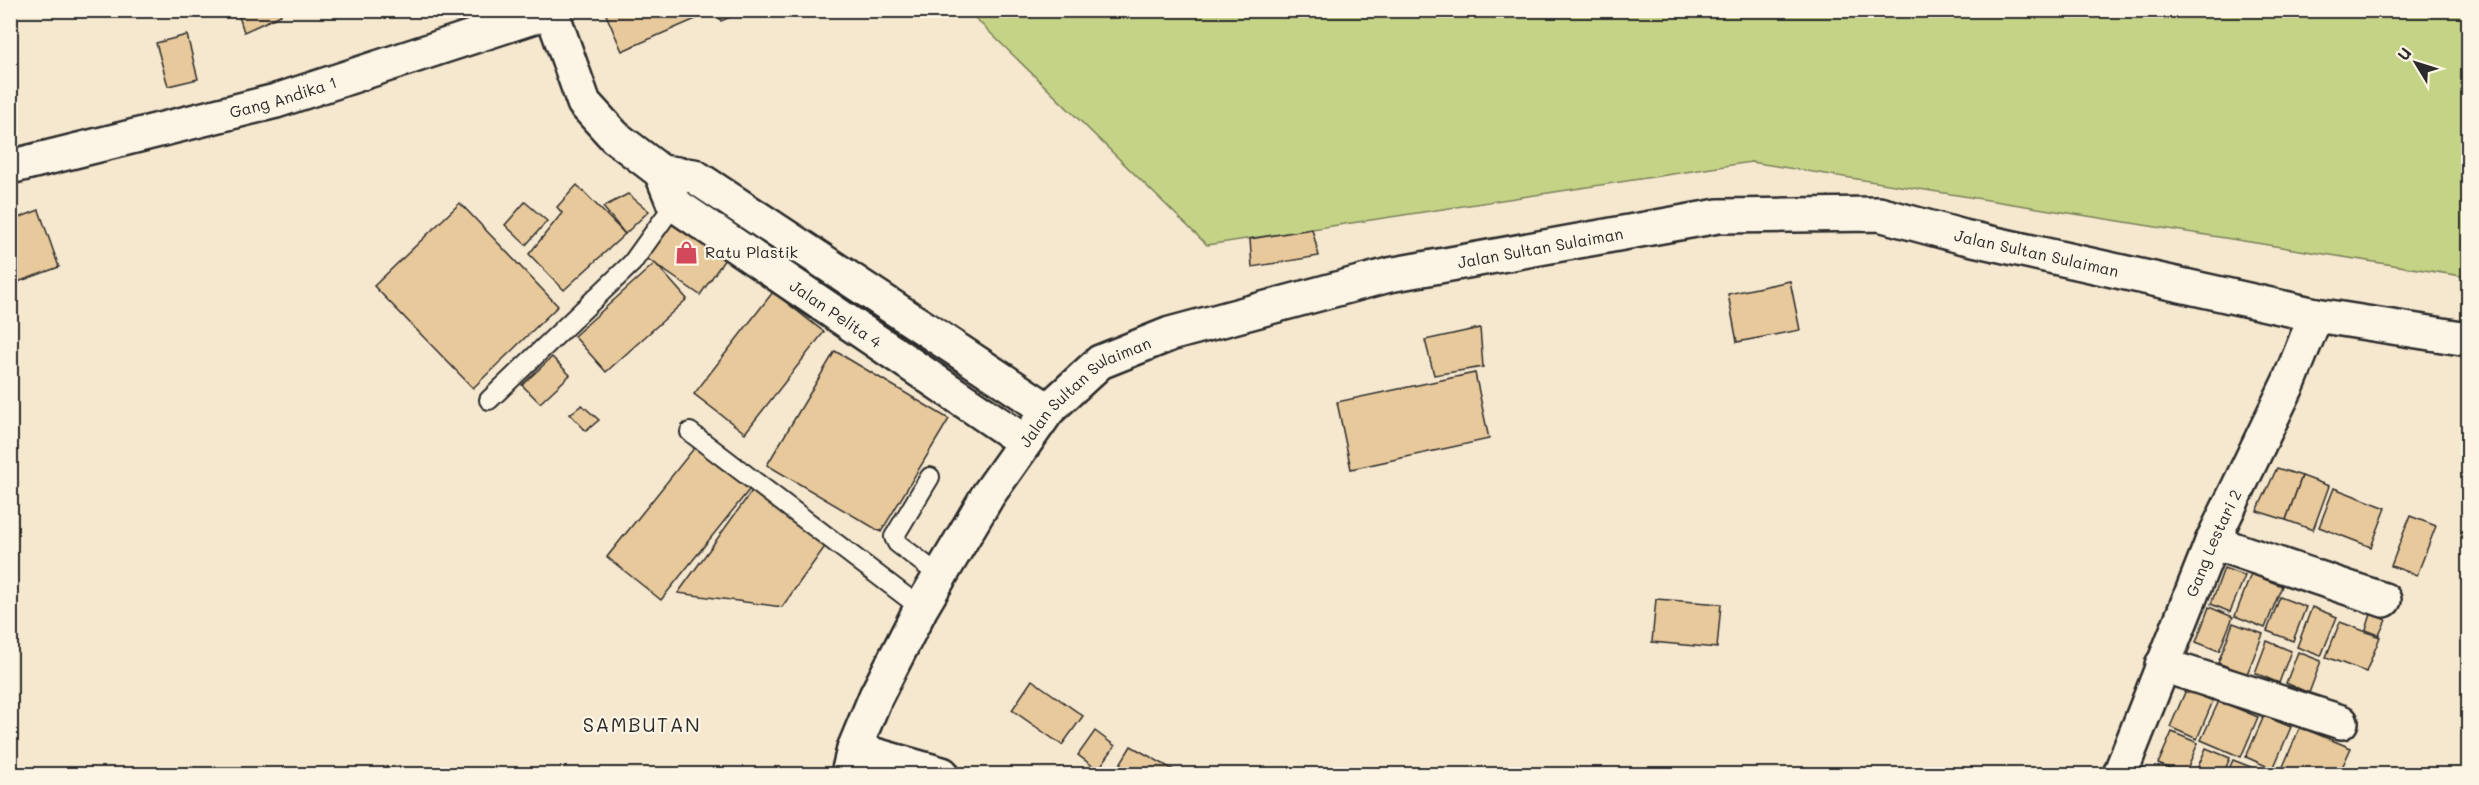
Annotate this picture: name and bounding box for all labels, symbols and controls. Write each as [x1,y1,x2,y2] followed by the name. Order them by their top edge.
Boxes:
[2386,33,2446,93] north arrow
[2392,43,2416,64] text: U
[227,71,339,122] street label: Gang Andika 1
[1456,222,1625,273] street label: Jalan Sultan Sulaiman
[1952,224,2121,281] street label: Jalan Sultan Sulaiman
[674,239,700,265] shop icon: Ratu Plastik
[705,241,798,262] place label: Ratu Plastik
[786,275,887,352] street label: Jalan Pelita 4
[1014,332,1154,451] street label: Jalan Sultan Sulaiman
[2180,486,2246,600] street label: Gang Lestari 2
[583,711,701,737] district label: SAMBUTAN

